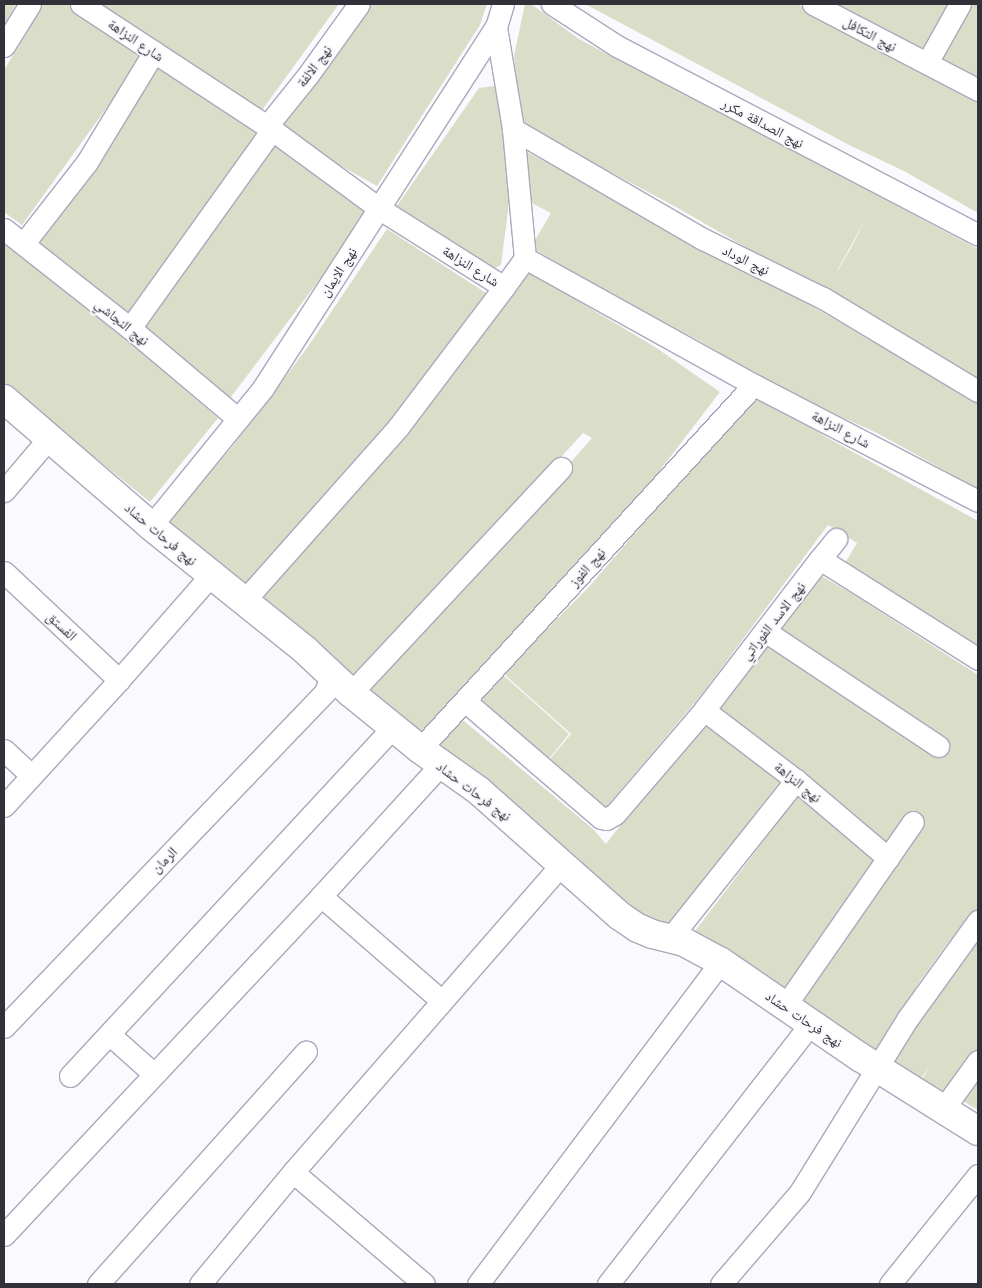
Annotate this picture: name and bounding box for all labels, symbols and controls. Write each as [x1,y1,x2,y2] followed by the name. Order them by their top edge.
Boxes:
[840,13,900,55] street label: نهج التكافل
[105,15,167,65] street label: شارع النزاهة
[293,42,335,90] street label: نهج الالفة
[719,94,807,152] street label: نهج الصداقة مكرر
[720,241,772,279] street label: نهج الوداد
[440,242,502,290] street label: شارع النزاهة
[316,244,360,300] street label: نهج الايمان
[92,295,152,349] street label: نهج النجاشي
[809,407,873,451] street label: شارع النزاهة
[121,499,201,569] street label: نهج فرحات حشاد
[565,544,609,590] street label: نهج الفوز
[737,578,809,664] street label: نهج الاسد الفوراتي
[43,608,81,644] street label: الفستق
[433,757,515,825] street label: نهج فرحات حشاد
[771,758,825,806] street label: نهج النزاهة
[148,843,180,877] street label: الرمان
[762,987,846,1051] street label: نهج فرحات حشاد

